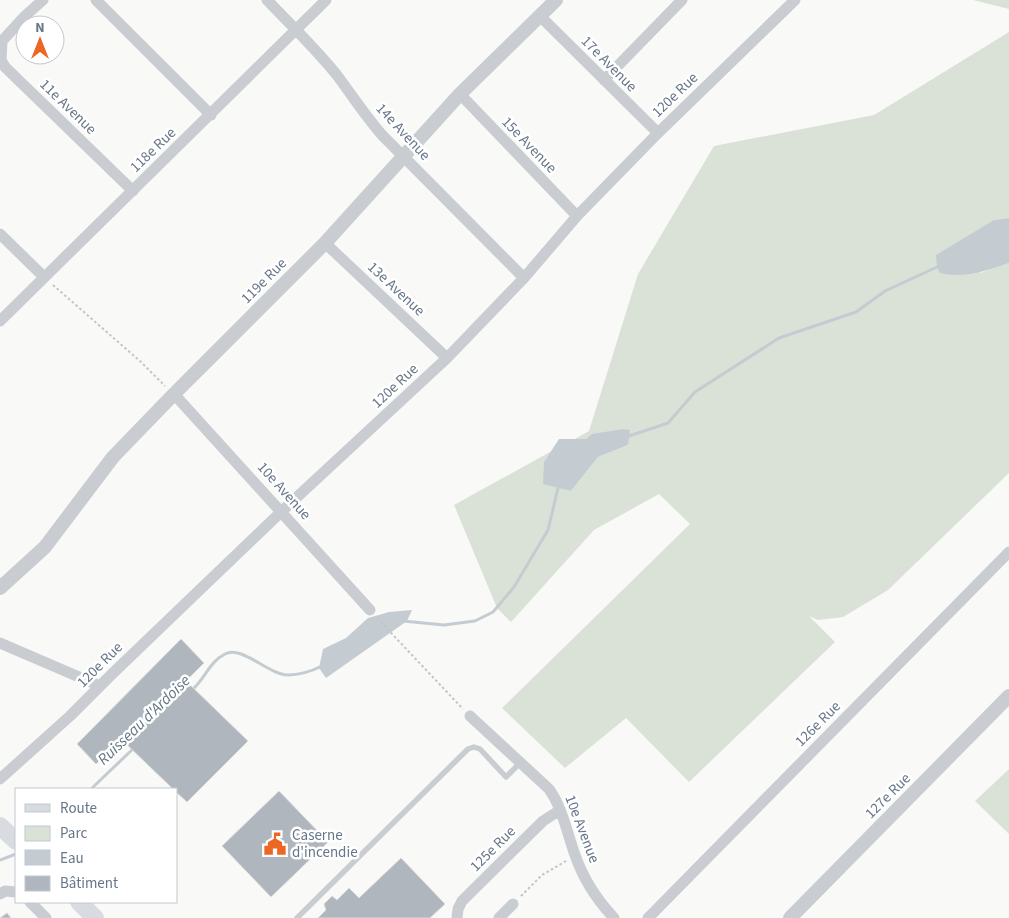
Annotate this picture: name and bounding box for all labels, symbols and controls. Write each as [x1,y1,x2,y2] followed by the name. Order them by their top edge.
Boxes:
[15,15,65,65] north arrow
[35,18,45,38] text: N
[576,31,642,97] street label: 17e Avenue
[647,68,703,122] street label: 120e Rue
[35,75,101,139] street label: 11e Avenue
[371,99,435,165] street label: 14e Avenue
[497,112,561,178] street label: 15e Avenue
[125,123,181,177] street label: 118e Rue
[236,253,292,309] street label: 119e Rue
[363,257,429,321] street label: 13e Avenue
[367,359,423,413] street label: 120e Rue
[252,457,316,525] street label: 10e Avenue
[72,637,128,693] street label: 120e Rue
[93,670,195,770] water label: Ruisseau d'Ardoise
[790,696,846,752] street label: 126e Rue
[860,768,916,824] street label: 127e Rue
[15,788,178,903] legend
[559,792,605,866] street label: 10e Avenue
[60,798,97,819] text: Route
[465,821,521,877] street label: 125e Rue
[60,823,87,844] text: Parc
[292,825,358,863] place label: Caserne d'incendie
[262,831,288,857] public building icon: Caserne d'incendie
[60,848,84,869] text: Eau
[60,873,118,894] text: Bâtiment

